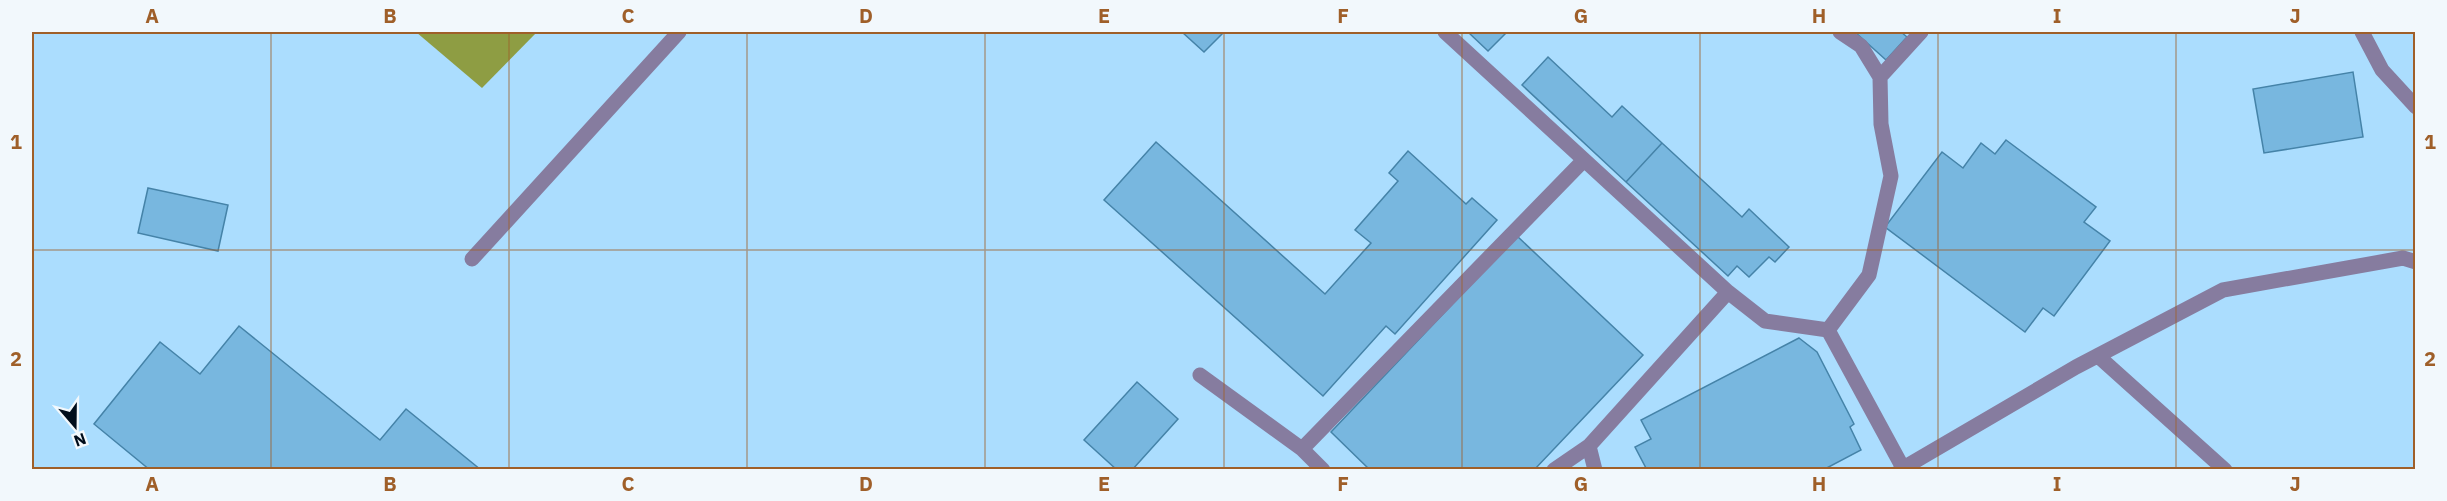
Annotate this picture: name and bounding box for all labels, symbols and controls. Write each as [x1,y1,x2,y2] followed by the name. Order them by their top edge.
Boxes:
[145,2,159,29] text: A
[383,2,397,29] text: B
[621,2,635,29] text: C
[859,2,873,29] text: D
[1098,2,1110,29] text: E
[1337,2,1349,29] text: F
[1574,2,1588,29] text: G
[1812,2,1826,29] text: H
[2053,2,2061,29] text: I
[2289,2,2301,29] text: J
[10,128,22,155] text: 1
[2424,128,2436,155] text: 1
[10,345,22,372] text: 2
[2424,345,2436,372] text: 2
[45,396,105,456] north arrow
[71,429,89,451] text: N
[145,470,159,497] text: A
[383,470,397,497] text: B
[621,470,635,497] text: C
[859,470,873,497] text: D
[1098,470,1110,497] text: E
[1337,470,1349,497] text: F
[1574,470,1588,497] text: G
[1812,470,1826,497] text: H
[2053,470,2061,497] text: I
[2289,470,2301,497] text: J

